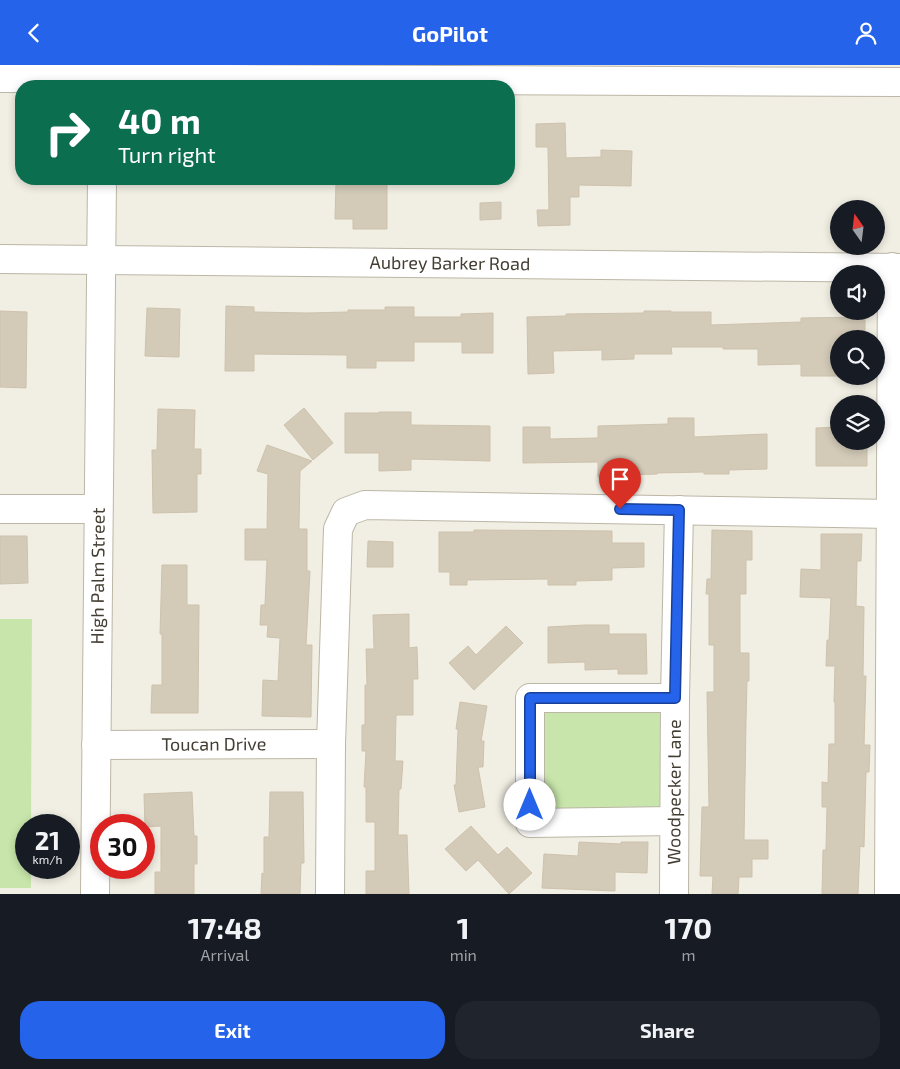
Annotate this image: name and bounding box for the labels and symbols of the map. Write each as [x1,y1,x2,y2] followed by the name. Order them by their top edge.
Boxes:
[830,200,885,255] north arrow
[370,251,530,274] street label: Aubrey Barker Road
[599,458,641,509] pin
[85,507,109,644] street label: High Palm Street
[662,719,685,865] street label: Woodpecker Lane
[162,732,266,755] street label: Toucan Drive
[503,778,555,830] position arrow
[90,814,155,879] speed limit sign: 30

